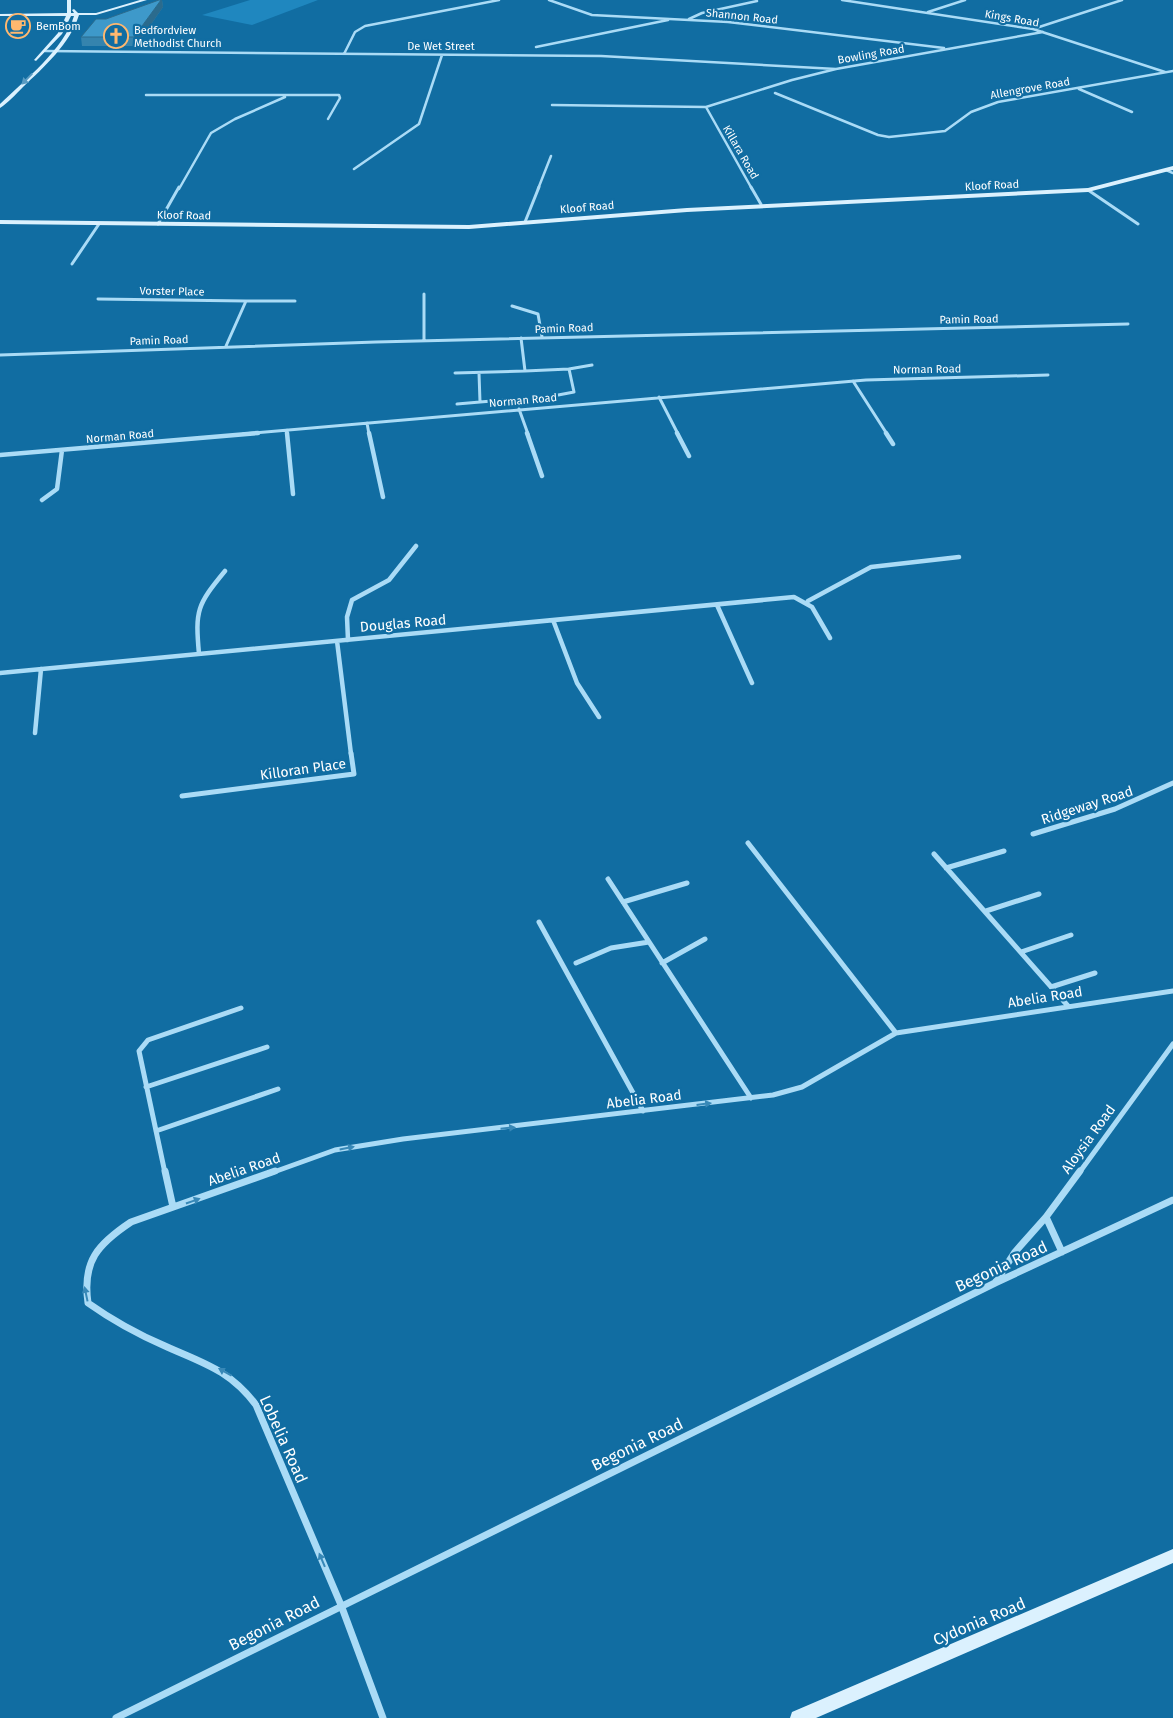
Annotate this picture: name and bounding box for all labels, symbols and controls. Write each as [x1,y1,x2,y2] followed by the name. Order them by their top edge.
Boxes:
[705,6,779,27] street label: Shannon Road
[984,7,1040,30] street label: Kings Road
[5,13,31,39] cafe icon: BemBom
[36,20,81,33] place label: BemBom
[103,23,129,49] church icon: Bedfordview Methodist Church
[134,24,222,50] place label: Bedfordview Methodist Church
[407,40,475,53] street label: De Wet Street
[837,42,906,67] street label: Bowling Road
[21,73,33,85] one-way arrow
[989,75,1071,102] street label: Allengrove Road
[720,123,761,182] street label: Killara Road
[964,178,1020,193] street label: Kloof Road
[559,199,615,216] street label: Kloof Road
[157,209,211,222] street label: Kloof Road
[139,284,205,299] street label: Vorster Place
[939,312,999,327] street label: Pamin Road
[534,321,594,336] street label: Pamin Road
[129,333,189,348] street label: Pamin Road
[893,362,961,377] street label: Norman Road
[488,391,558,410] street label: Norman Road
[85,427,155,446] street label: Norman Road
[359,611,447,636] street label: Douglas Road
[259,755,347,784] street label: Killoran Place
[1039,783,1135,828] street label: Ridgeway Road
[1006,983,1084,1012] street label: Abelia Road
[605,1086,683,1113] street label: Abelia Road
[696,1100,712,1108] one-way arrow
[1058,1102,1119,1177] street label: Aloysia Road
[500,1124,516,1132] one-way arrow
[339,1144,354,1152] one-way arrow
[206,1149,283,1190] street label: Abelia Road
[186,1196,201,1204] one-way arrow
[952,1237,1050,1296] street label: Begonia Road
[82,1287,90,1302] one-way arrow
[217,1368,232,1376] one-way arrow
[256,1392,311,1486] street label: Lobelia Road
[588,1414,686,1475] street label: Begonia Road
[317,1553,325,1567] one-way arrow
[226,1592,323,1655] street label: Begonia Road
[930,1593,1028,1649] street label: Cydonia Road

